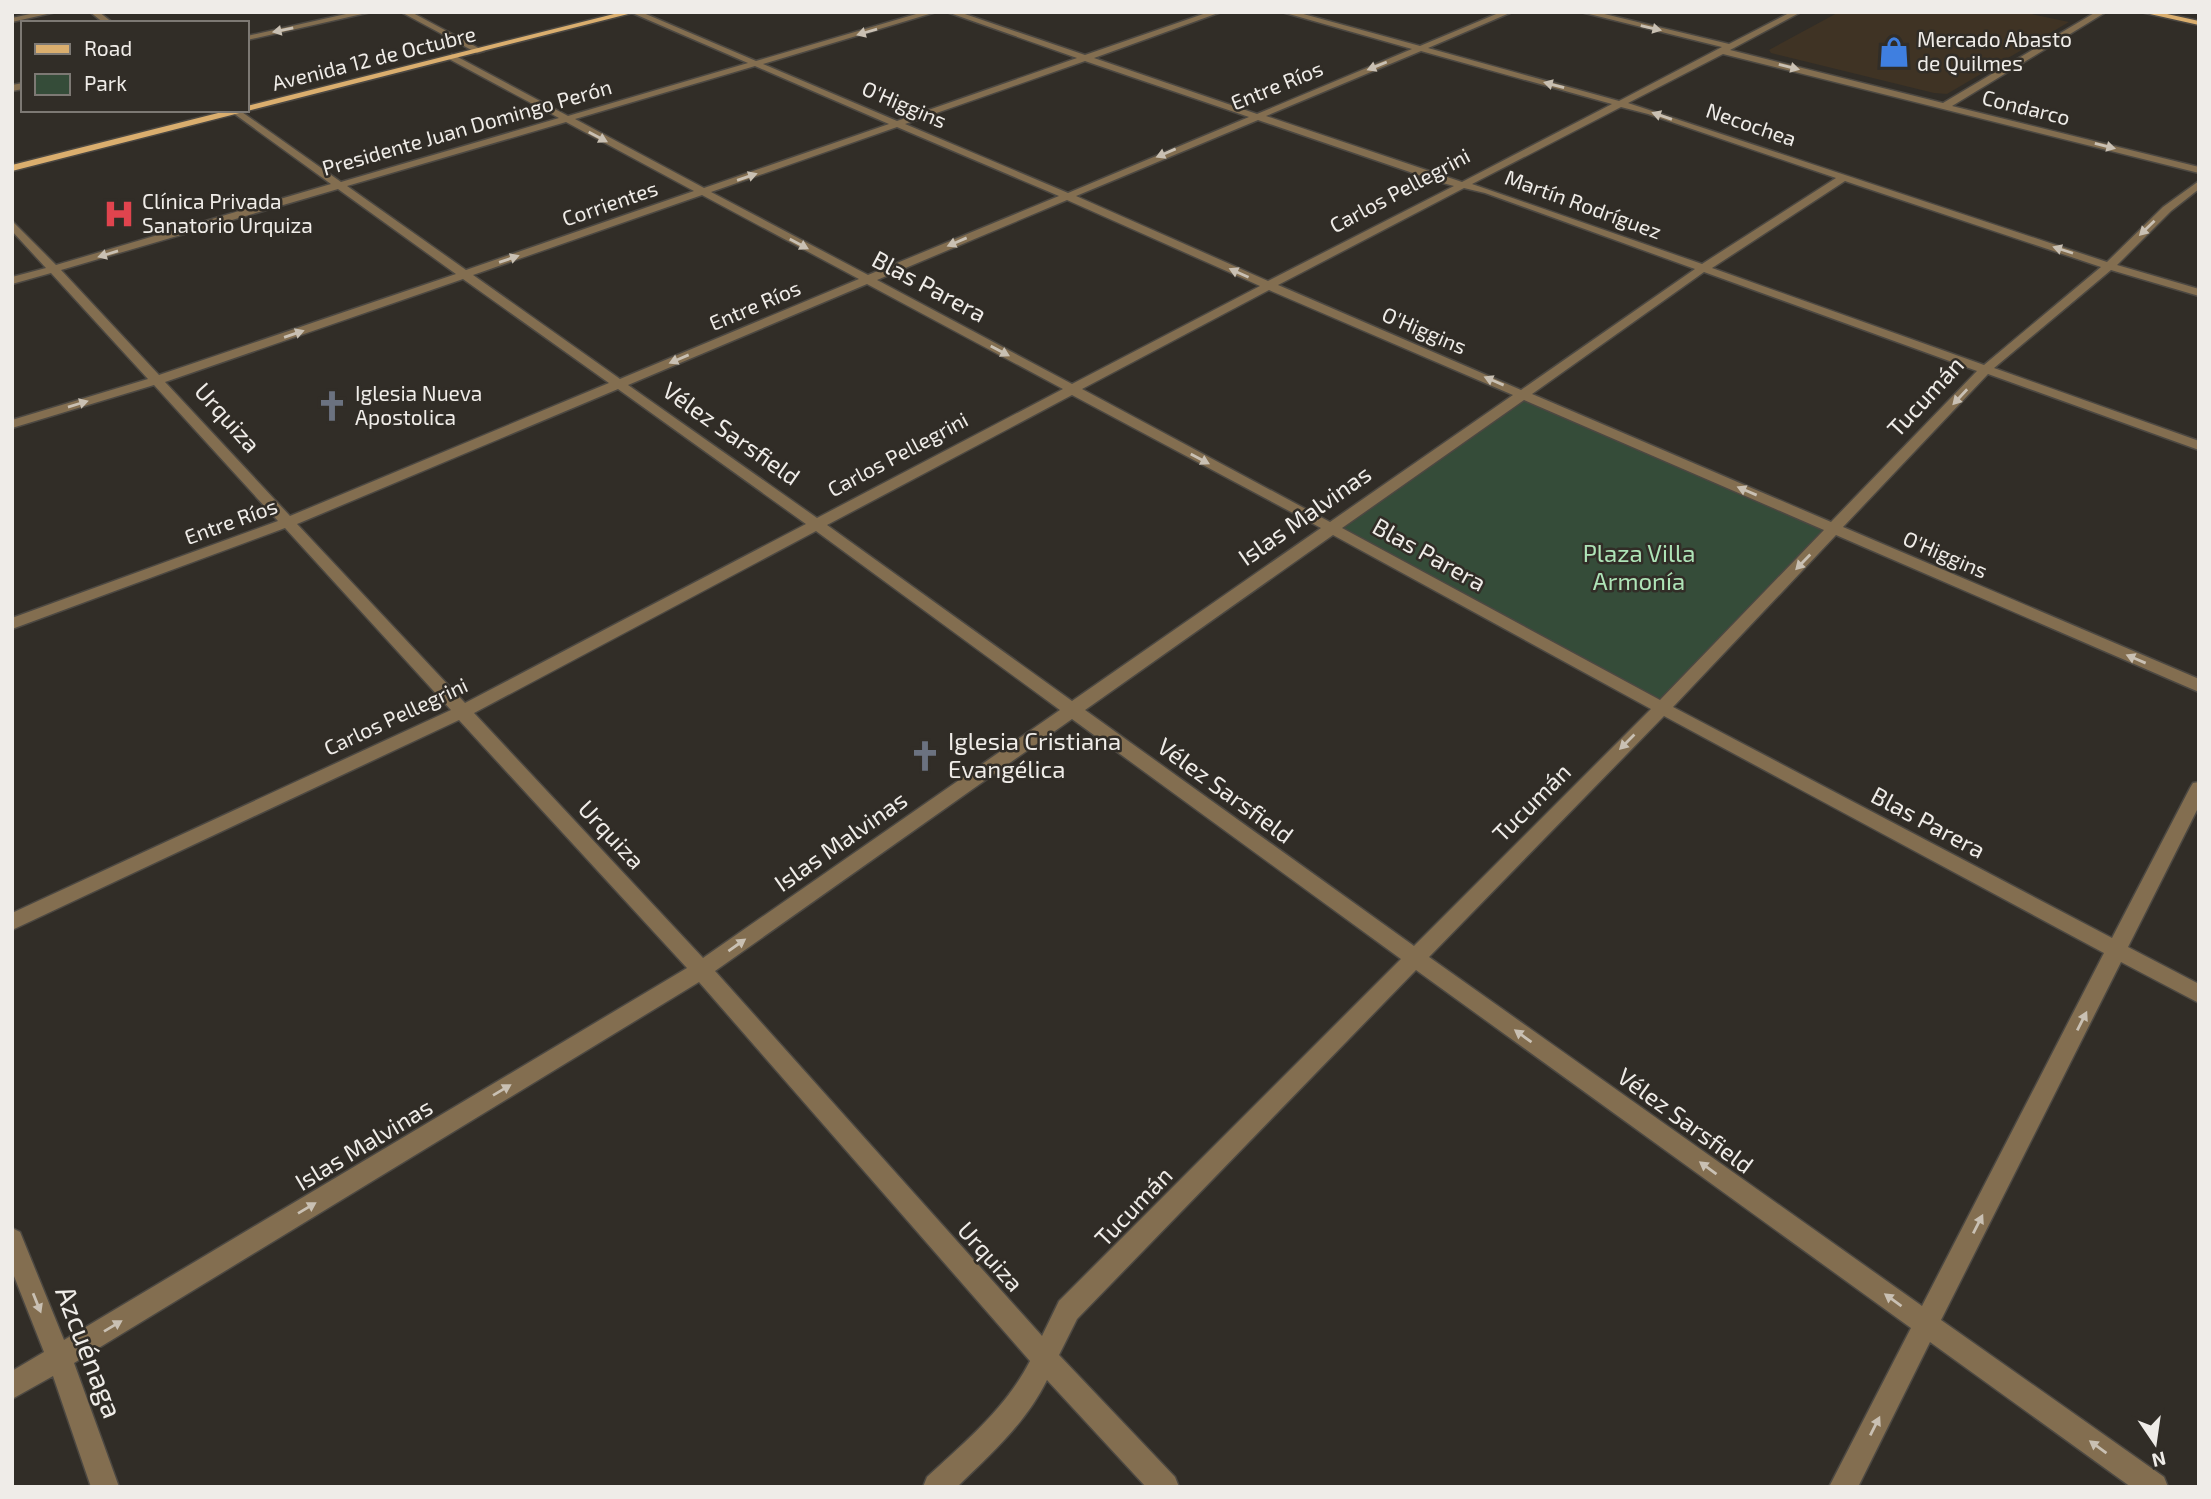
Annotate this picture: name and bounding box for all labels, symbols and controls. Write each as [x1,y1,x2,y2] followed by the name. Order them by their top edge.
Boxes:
[269,20,478,95] street label: Avenida 12 de Octubre
[21,21,248,112] legend
[1640,23,1662,34] one-way arrow
[272,25,294,36] one-way arrow
[1917,26,2072,76] place label: Mercado Abasto de Quilmes
[856,27,877,37] one-way arrow
[84,35,132,60] text: Road
[1877,35,1911,69] shop icon: Mercado Abasto de Quilmes
[1227,55,1326,114] street label: Entre Ríos
[1366,61,1387,72] one-way arrow
[1778,62,1800,73] one-way arrow
[84,70,127,95] text: Park
[319,73,614,180] street label: Presidente Juan Domingo Perón
[859,75,951,133] street label: O'Higgins
[1543,80,1564,90] one-way arrow
[1980,84,2073,130] street label: Condarco
[1703,97,1800,151] street label: Necochea
[1651,110,1672,120] one-way arrow
[588,132,608,143] one-way arrow
[1325,142,1474,237] street label: Carlos Pellegrini
[2095,142,2116,152] one-way arrow
[1156,148,1177,159] one-way arrow
[1502,164,1665,243] street label: Martín Rodríguez
[737,171,758,182] one-way arrow
[558,175,661,231] street label: Corrientes
[142,188,313,237] place label: Clínica Privada Sanatorio Urquiza
[102,197,136,231] hospital icon: Clínica Privada Sanatorio Urquiza
[2139,220,2156,236] one-way arrow
[946,236,967,247] one-way arrow
[789,238,809,249] one-way arrow
[868,244,992,328] street label: Blas Parera
[2053,245,2074,255] one-way arrow
[97,250,118,260] one-way arrow
[498,253,519,264] one-way arrow
[1229,267,1250,278] one-way arrow
[705,274,804,335] street label: Entre Ríos
[1379,301,1471,359] street label: O'Higgins
[283,328,304,339] one-way arrow
[990,345,1009,357] one-way arrow
[1881,350,1969,442] street label: Tucumán
[669,353,690,364] one-way arrow
[658,375,806,491] street label: Vélez Sarsfield
[189,376,267,458] street label: Urquiza
[1483,376,1504,387] one-way arrow
[355,380,482,429] place label: Iglesia Nueva Apostolica
[1952,388,1968,405] one-way arrow
[315,389,349,423] church icon: Iglesia Nueva Apostolica
[67,399,88,409] one-way arrow
[823,406,972,501] street label: Carlos Pellegrini
[1190,453,1210,464] one-way arrow
[1232,458,1376,571] street label: Islas Malvinas
[1737,485,1758,496] one-way arrow
[181,492,280,549] street label: Entre Ríos
[1368,511,1491,597] street label: Blas Parera
[1900,525,1992,583] street label: O'Higgins
[1583,538,1695,595] park label: Plaza Villa Armonía
[1796,553,1812,570] one-way arrow
[2126,653,2146,665] one-way arrow
[320,671,471,760] street label: Carlos Pellegrini
[948,726,1121,783] place label: Iglesia Cristiana Evangélica
[1152,731,1300,849] street label: Vélez Sarsfield
[1619,734,1636,751] one-way arrow
[908,739,942,773] church icon: Iglesia Cristiana Evangélica
[1486,757,1576,847] street label: Tucumán
[1867,780,1991,864] street label: Blas Parera
[768,784,912,897] street label: Islas Malvinas
[573,793,651,875] street label: Urquiza
[728,938,746,952] one-way arrow
[2076,1011,2088,1031] one-way arrow
[1514,1029,1532,1043] one-way arrow
[1612,1061,1760,1179] street label: Vélez Sarsfield
[492,1084,511,1097] one-way arrow
[289,1091,437,1196] street label: Islas Malvinas
[1088,1160,1178,1252] street label: Tucumán
[1699,1161,1717,1175] one-way arrow
[298,1202,317,1214] one-way arrow
[1973,1214,1984,1234] one-way arrow
[952,1215,1030,1297] street label: Urquiza
[49,1281,131,1423] street label: Azcuénaga
[32,1293,43,1314] one-way arrow
[1884,1293,1902,1307] one-way arrow
[103,1319,122,1332] one-way arrow
[2120,1408,2190,1478] north arrow
[1869,1416,1880,1436] one-way arrow
[2089,1440,2107,1454] one-way arrow
[2150,1447,2168,1473] text: N

